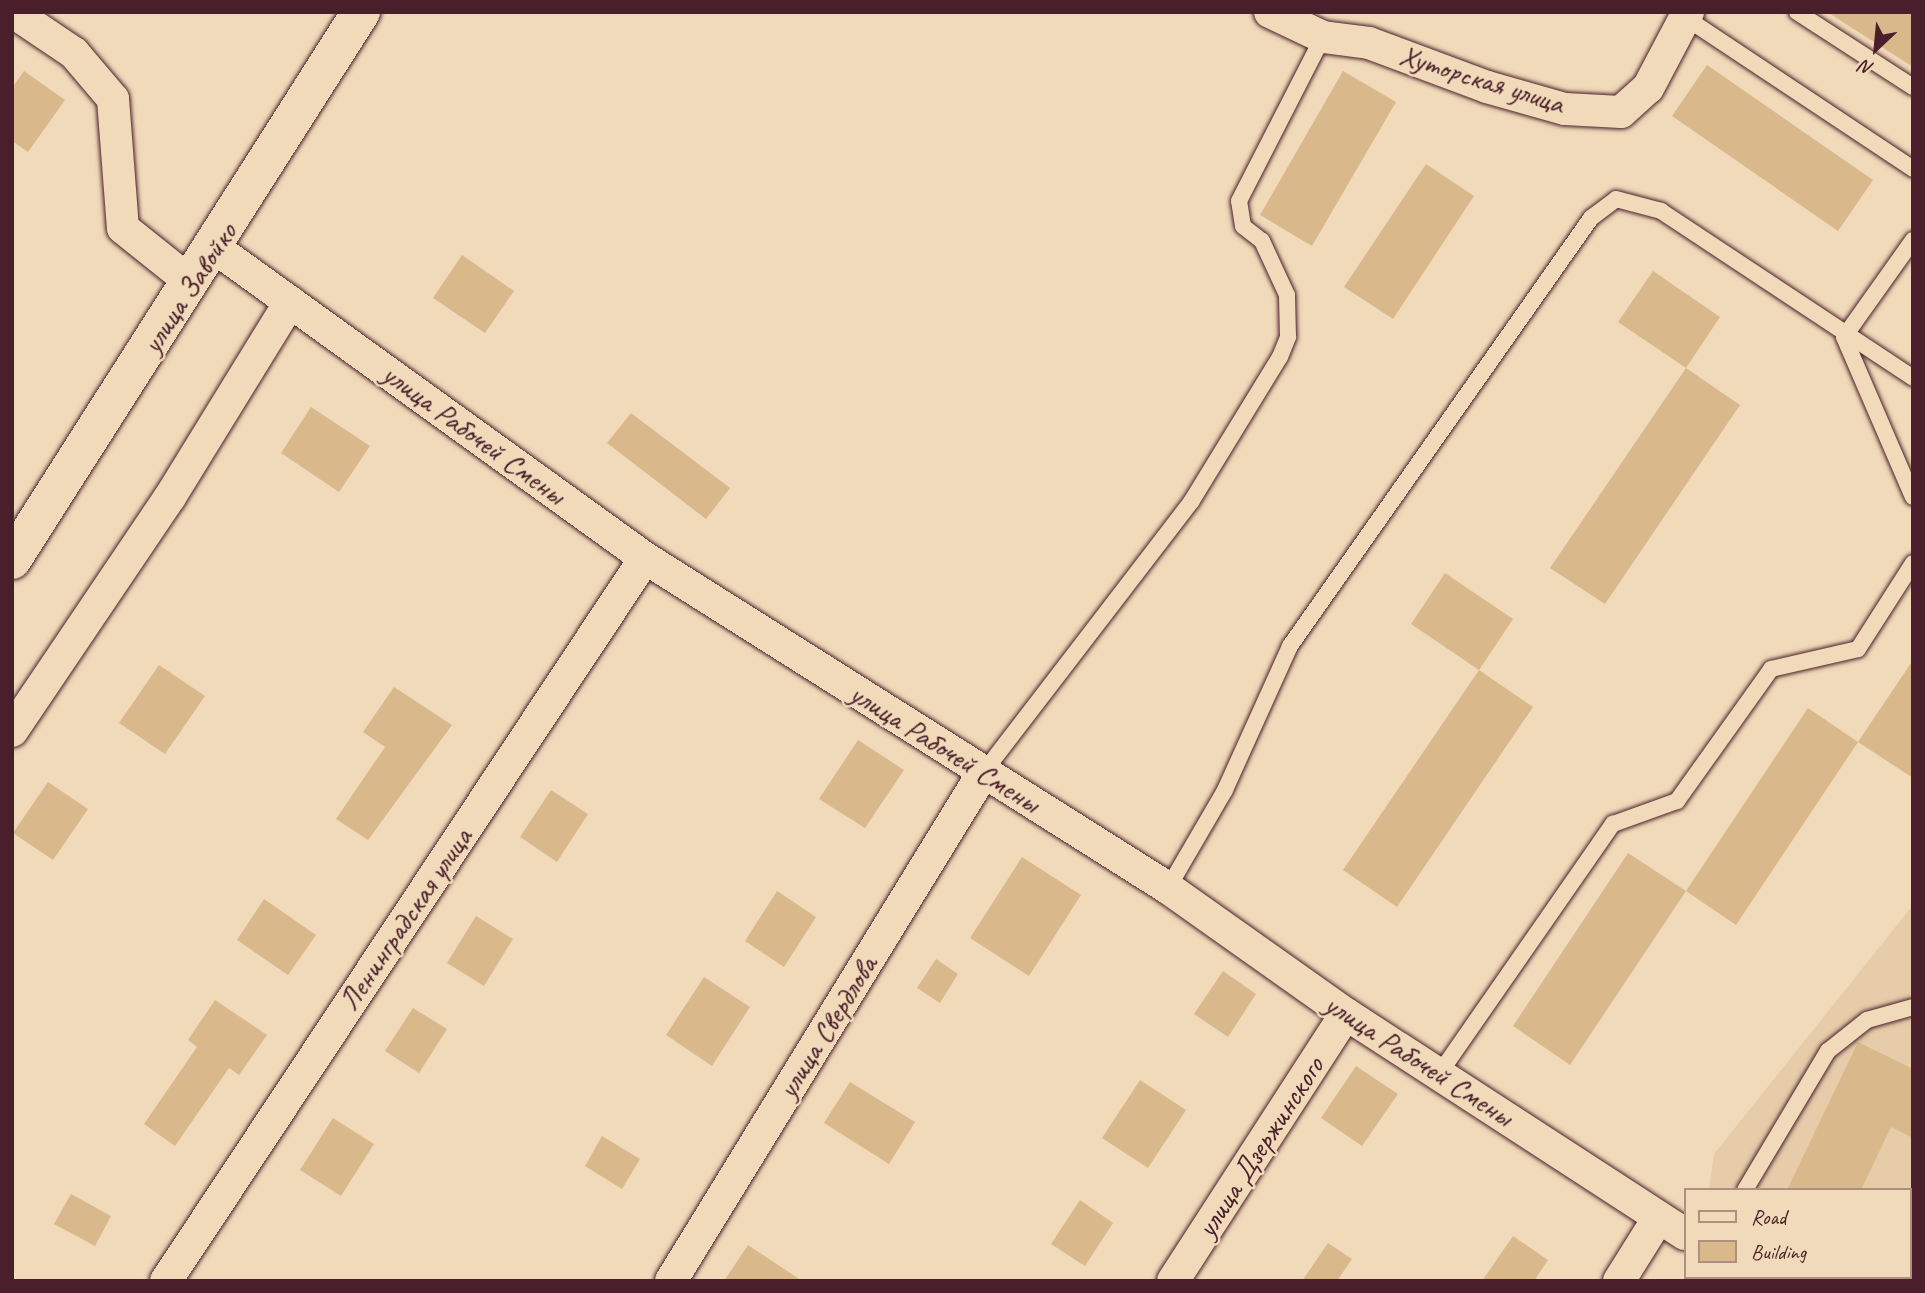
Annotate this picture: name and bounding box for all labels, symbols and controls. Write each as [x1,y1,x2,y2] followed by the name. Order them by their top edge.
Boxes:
[1841,14,1911,84] north arrow
[1394,37,1570,121] street label: Хуторская улица
[1856,55,1877,81] text: N
[134,216,244,360] street label: улица Завойко
[375,355,573,513] street label: улица Рабочей Смены
[843,675,1047,821] street label: улица Рабочей Смены
[330,820,480,1018] street label: Ленинградская улица
[769,950,885,1104] street label: улица Свердлова
[1317,985,1521,1135] street label: улица Рабочей Смены
[1189,1051,1331,1243] street label: улица Дзержинского
[1684,1188,1911,1279] legend
[1751,1204,1786,1230] text: Road
[1751,1239,1806,1265] text: Building

